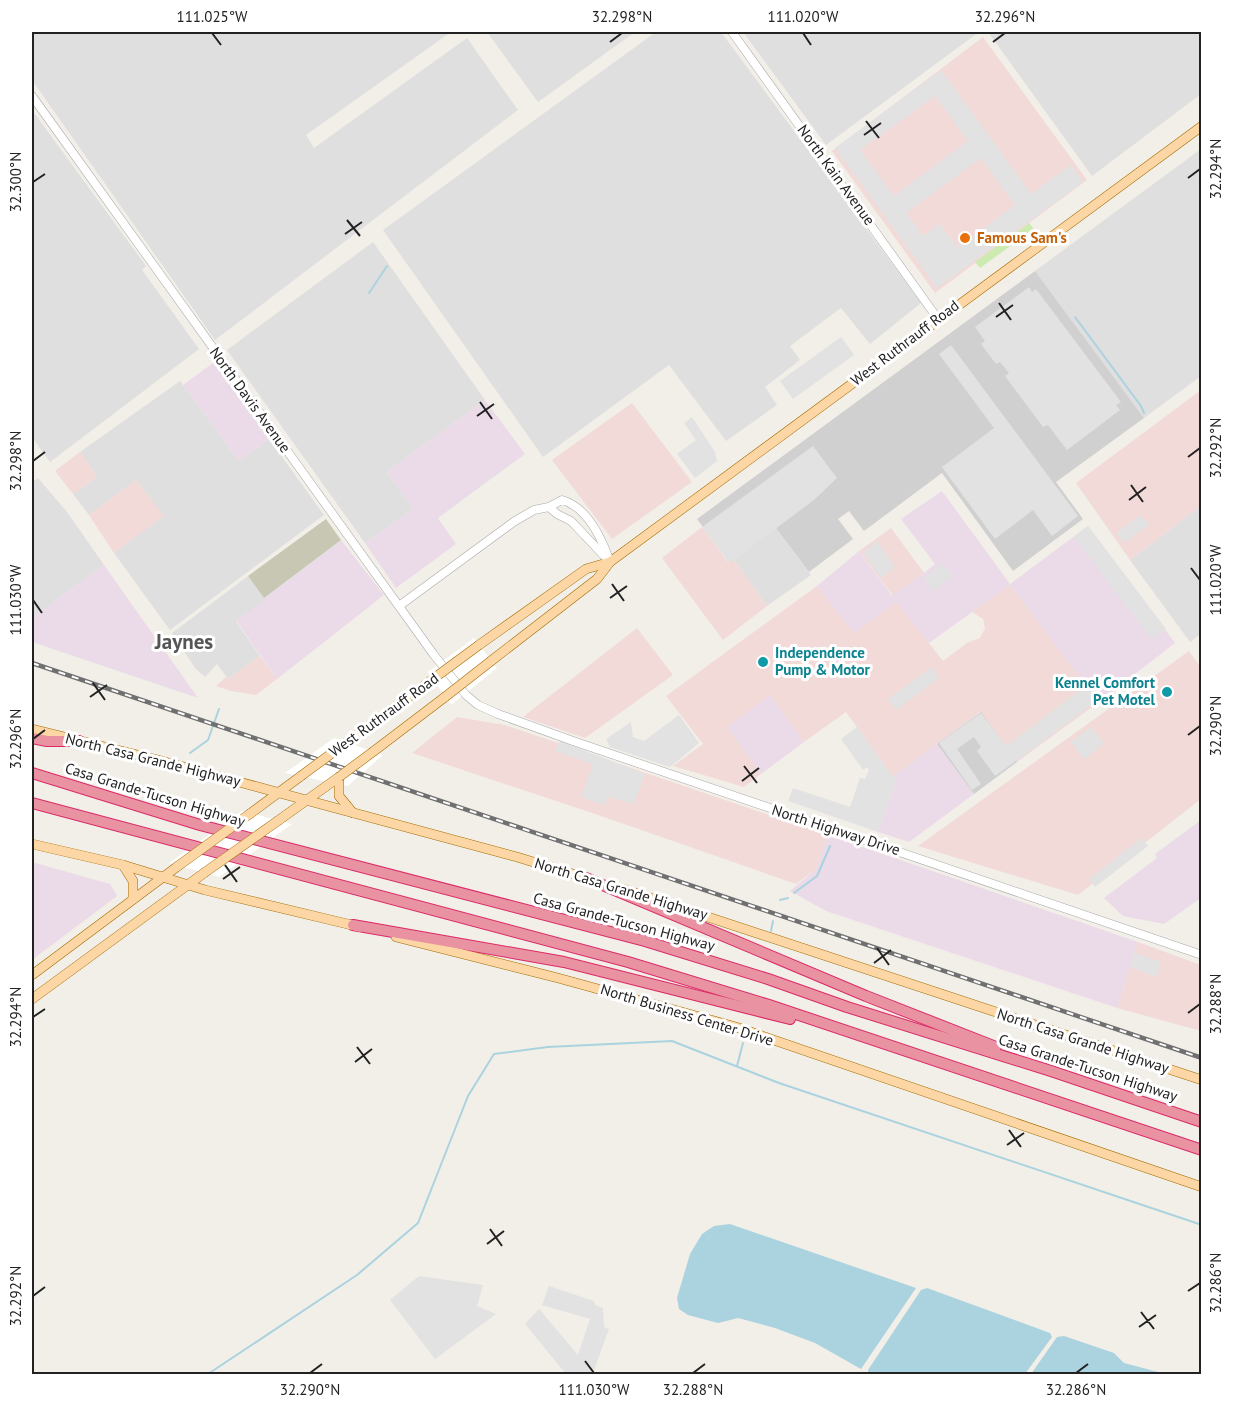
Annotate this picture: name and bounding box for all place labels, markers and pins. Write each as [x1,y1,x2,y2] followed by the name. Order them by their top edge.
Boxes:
[977,228,1067,247] place label: Famous Sam's
[958,231,972,245] marker: Famous Sam's
[775,643,870,679] place label: Independence Pump & Motor
[756,655,770,669] marker: Independence Pump & Motor
[1055,673,1156,709] place label: Kennel Comfort Pet Motel
[1160,685,1174,699] marker: Kennel Comfort Pet Motel

